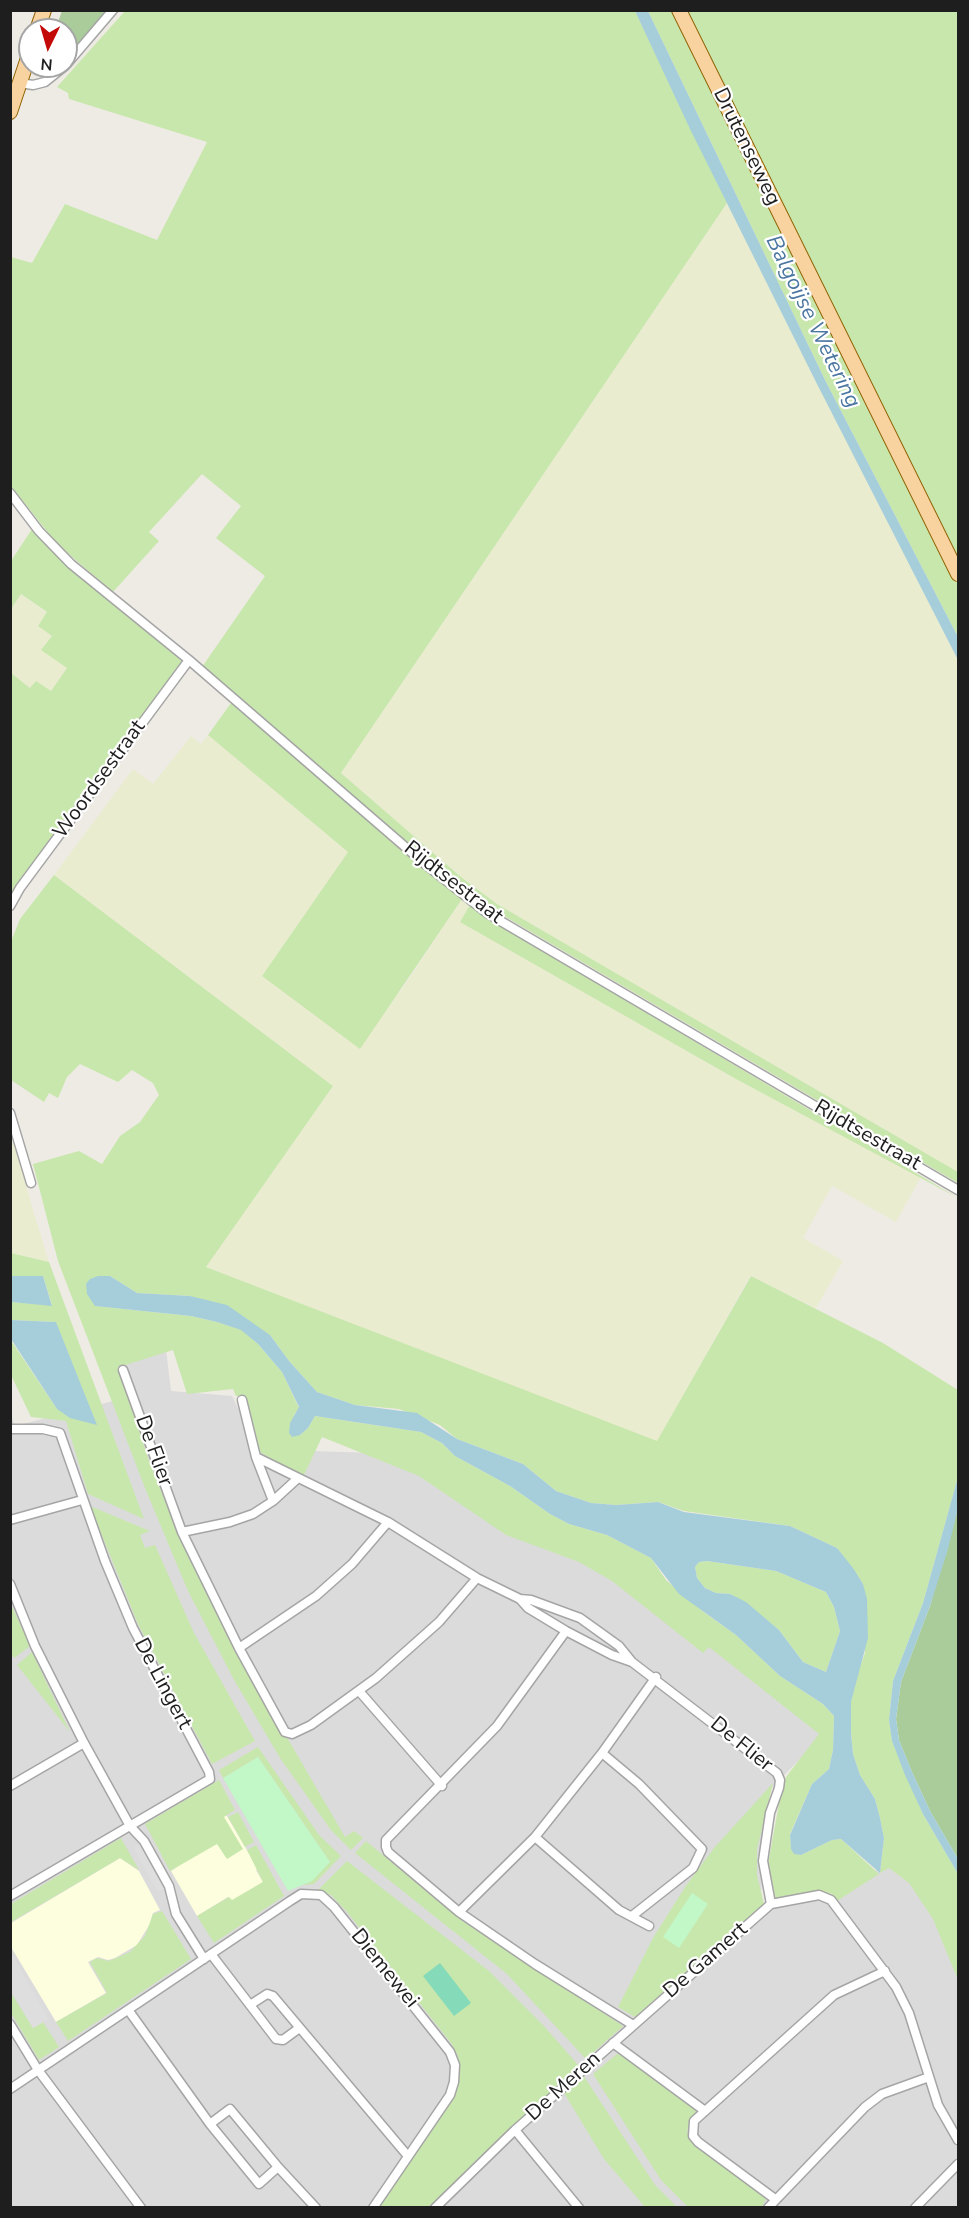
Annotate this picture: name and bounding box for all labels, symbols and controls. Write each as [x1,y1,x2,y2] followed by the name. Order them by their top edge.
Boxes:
[18,18,78,78] north arrow
[40,52,54,75] text: N
[707,84,785,210] street label: Drutenseweg
[759,231,865,413] water label: Balgoijse Wetering
[49,716,151,844] street label: Woordsestraat
[398,836,508,930] street label: Rijdtsestraat
[809,1095,925,1177] street label: Rijdtsestraat
[129,1412,177,1490] street label: De Flier
[128,1634,196,1734] street label: De Lingert
[705,1712,777,1778] street label: De Flier
[659,1918,753,2004] street label: De Gamert
[345,1924,423,2014] street label: Diemewei
[521,2047,607,2127] street label: De Meren

